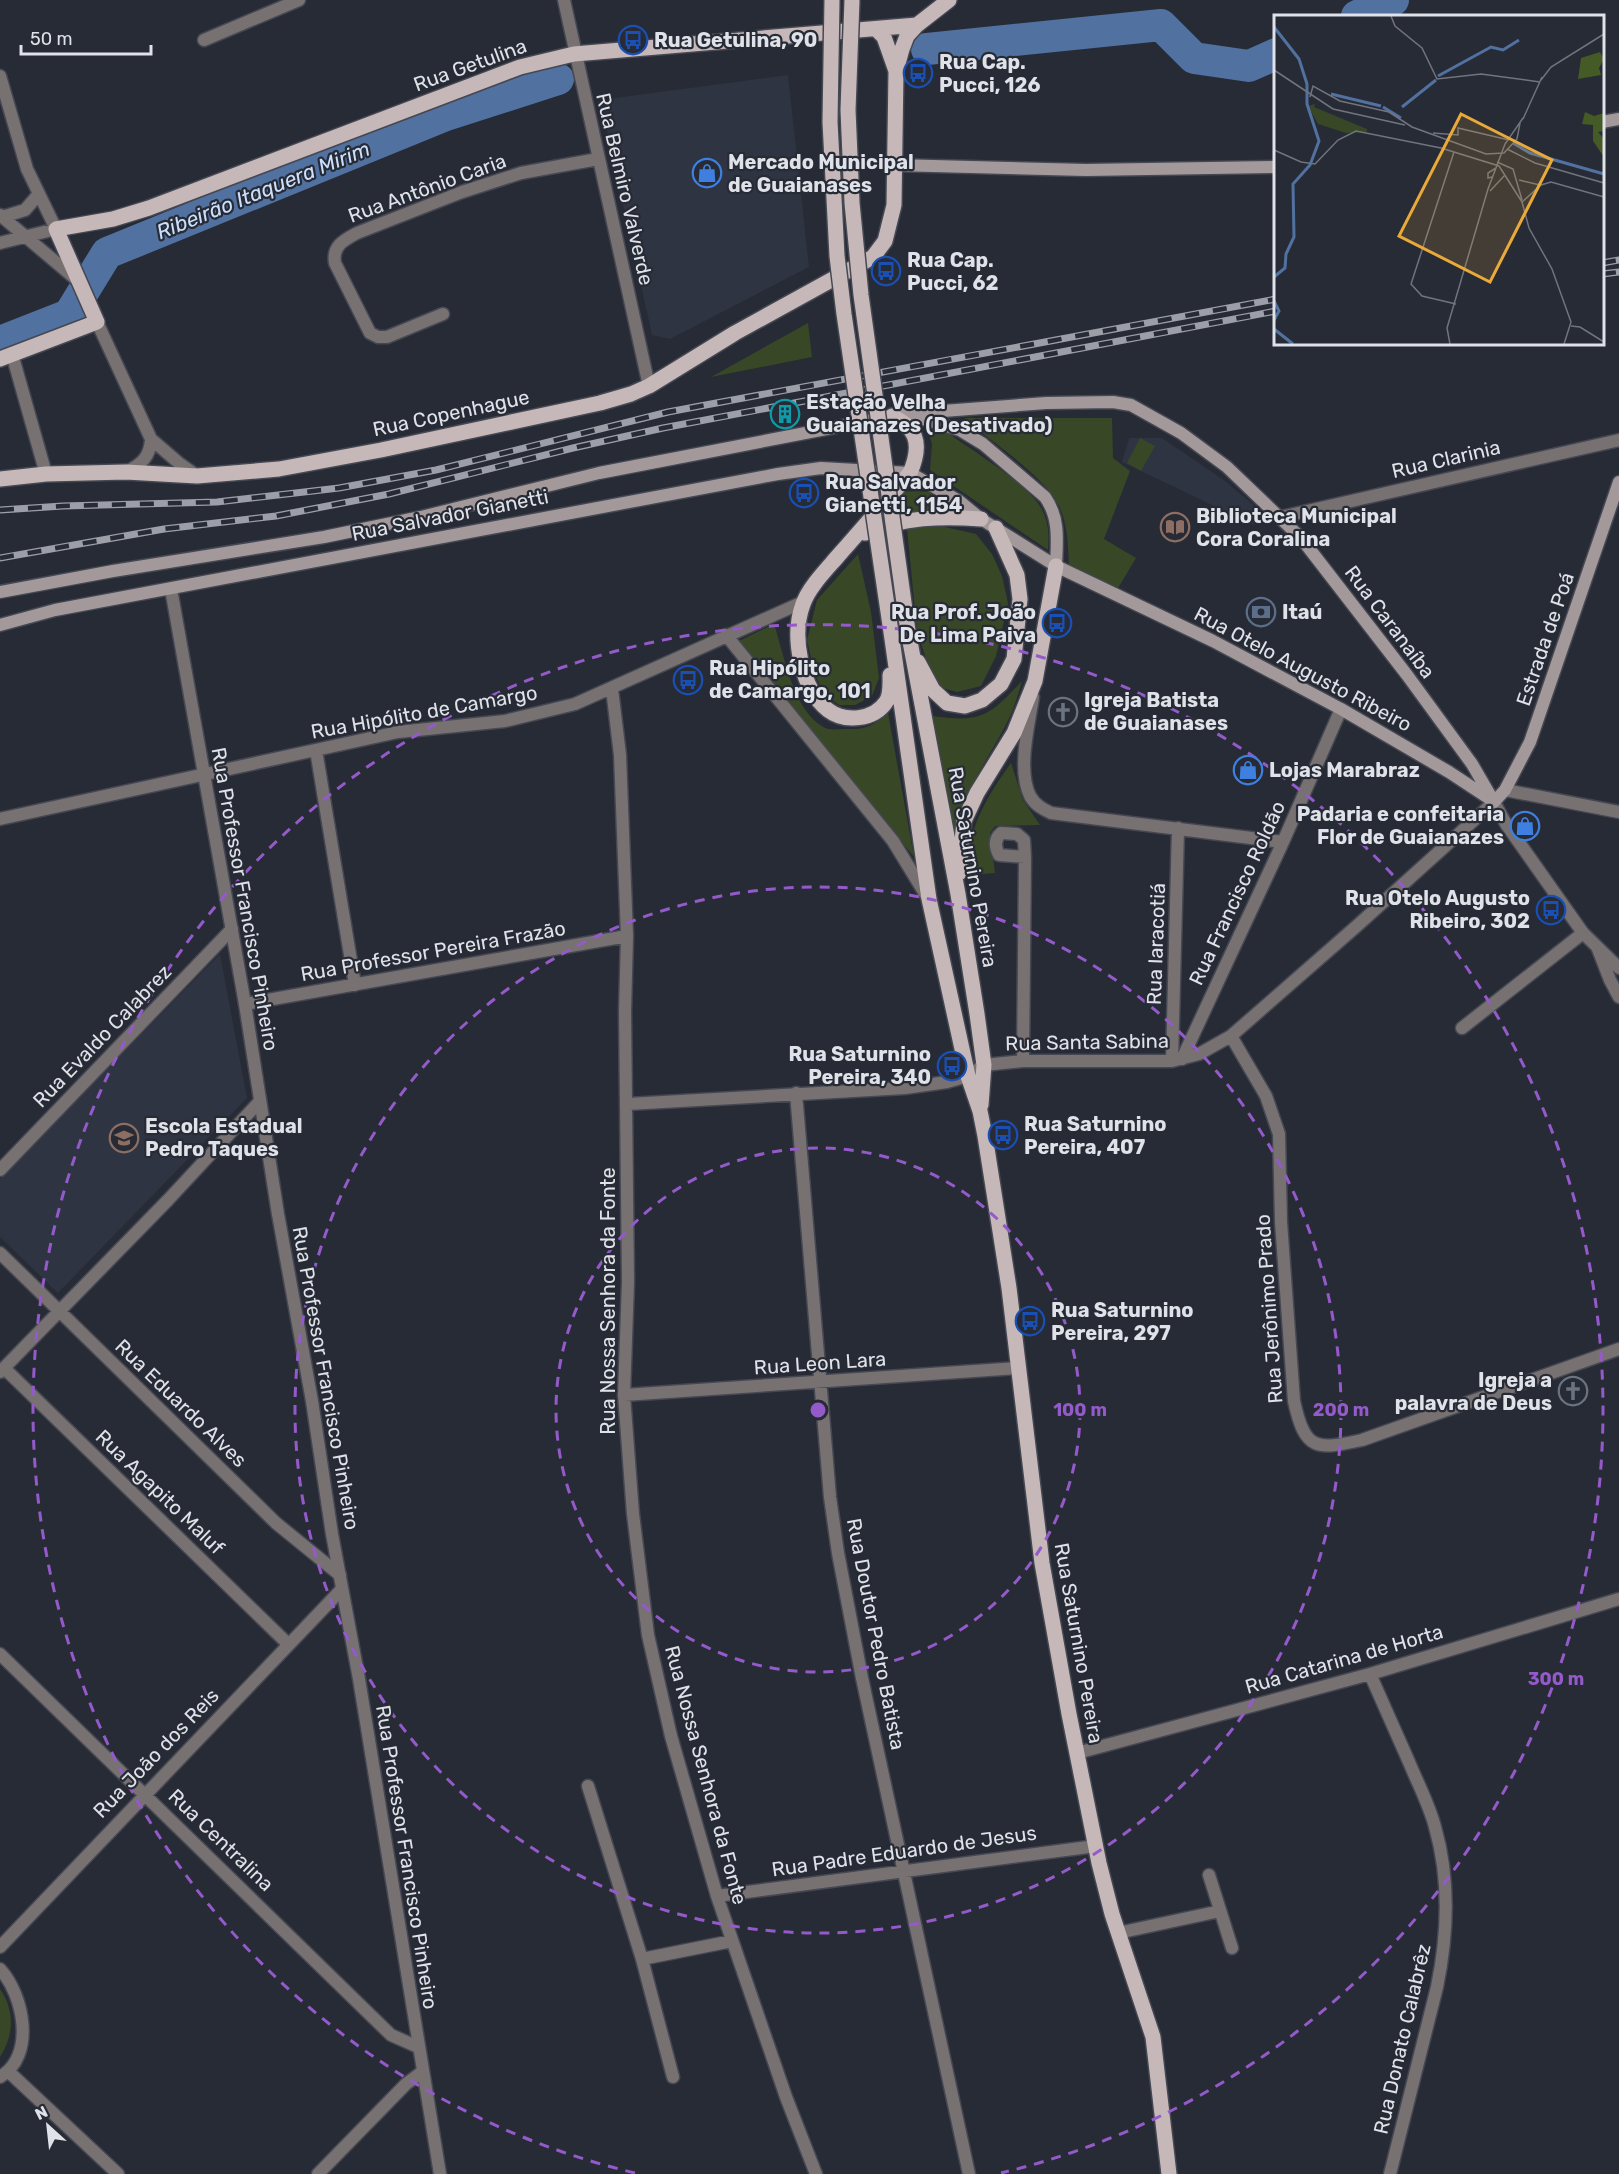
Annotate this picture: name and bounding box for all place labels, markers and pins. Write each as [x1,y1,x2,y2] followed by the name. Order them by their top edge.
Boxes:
[617,24,649,56] bus stop icon: Rua Getulina, 90
[654,28,817,52] place label: Rua Getulina, 90
[939,50,1040,97] place label: Rua Cap. Pucci, 126
[902,57,934,89] bus stop icon: Rua Cap. Pucci, 126
[728,150,914,197] place label: Mercado Municipal de Guaianases
[691,157,723,189] shop icon: Mercado Municipal de Guaianases
[907,248,999,295] place label: Rua Cap. Pucci, 62
[870,255,902,287] bus stop icon: Rua Cap. Pucci, 62
[806,390,1053,437] place label: Estação Velha Guaianazes (Desativado)
[769,398,801,430] building icon: Estação Velha Guaianazes (Desativado)
[825,470,963,517] place label: Rua Salvador Gianetti, 1154
[788,477,820,509] bus stop icon: Rua Salvador Gianetti, 1154
[1196,504,1397,551] place label: Biblioteca Municipal Cora Coralina
[1159,511,1191,543] library icon: Biblioteca Municipal Cora Coralina
[1245,596,1277,628] bank icon: Itaú
[891,600,1036,647] place label: Rua Prof. João De Lima Paiva
[1282,600,1322,624] place label: Itaú
[1041,607,1073,639] bus stop icon: Rua Prof. João De Lima Paiva
[709,656,871,703] place label: Rua Hipólito de Camargo, 101
[672,664,704,696] bus stop icon: Rua Hipólito de Camargo, 101
[1084,688,1228,735] place label: Igreja Batista de Guaianases
[1047,696,1079,728] church icon: Igreja Batista de Guaianases
[1232,754,1264,786] shop icon: Lojas Marabraz
[1269,758,1420,782] place label: Lojas Marabraz
[1297,802,1504,849] place label: Padaria e confeitaria Flor de Guaianazes
[1509,810,1541,842] shop icon: Padaria e confeitaria Flor de Guaianazes
[1345,886,1530,933] place label: Rua Otelo Augusto Ribeiro, 302
[1535,894,1567,926] bus stop icon: Rua Otelo Augusto Ribeiro, 302
[788,1042,931,1089] place label: Rua Saturnino Pereira, 340
[936,1050,968,1082] bus stop icon: Rua Saturnino Pereira, 340
[1024,1112,1167,1159] place label: Rua Saturnino Pereira, 407
[145,1114,303,1161] place label: Escola Estadual Pedro Taques
[987,1119,1019,1151] bus stop icon: Rua Saturnino Pereira, 407
[108,1122,140,1154] school or university icon: Escola Estadual Pedro Taques
[1051,1298,1194,1345] place label: Rua Saturnino Pereira, 297
[1014,1305,1046,1337] bus stop icon: Rua Saturnino Pereira, 297
[1395,1368,1552,1415] place label: Igreja a palavra de Deus
[1557,1375,1589,1407] church icon: Igreja a palavra de Deus
[808,1400,828,1420] centre of rings

